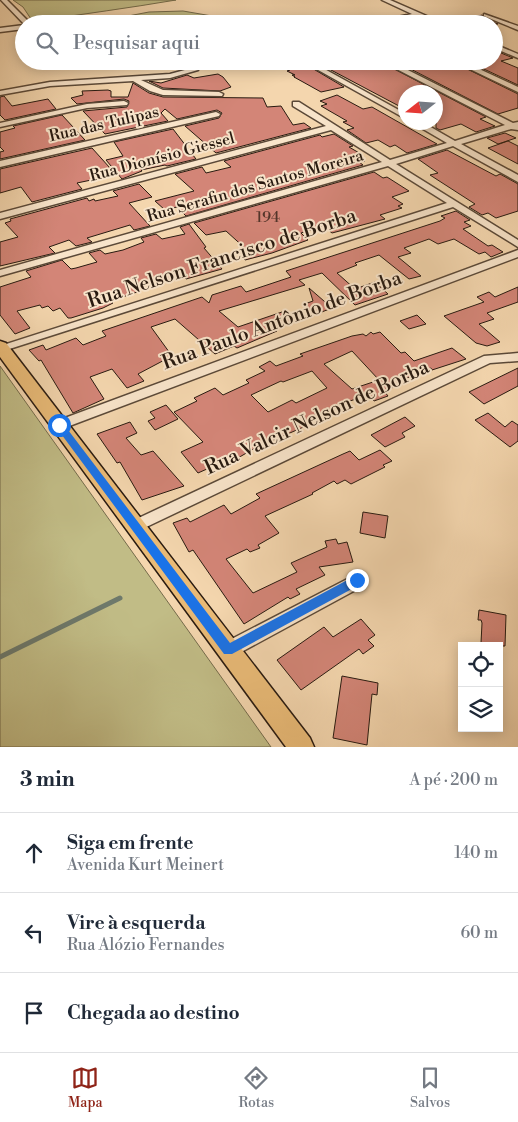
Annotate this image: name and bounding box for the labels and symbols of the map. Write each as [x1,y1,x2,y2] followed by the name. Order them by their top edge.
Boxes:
[398,85,443,130] north arrow
[47,102,161,146] street label: Rua das Tulipas
[87,128,237,186] street label: Rua Dionísio Giessel
[144,145,367,227] street label: Rua Serafin dos Santos Moreira
[84,203,361,314] street label: Rua Nelson Francisco de Borba
[256,208,280,227] house number: 194
[159,266,406,376] street label: Rua Paulo Antônio de Borba
[201,354,434,481] street label: Rua Valcir Nelson de Borba
[48,414,71,437] route start
[346,569,369,592] route end

